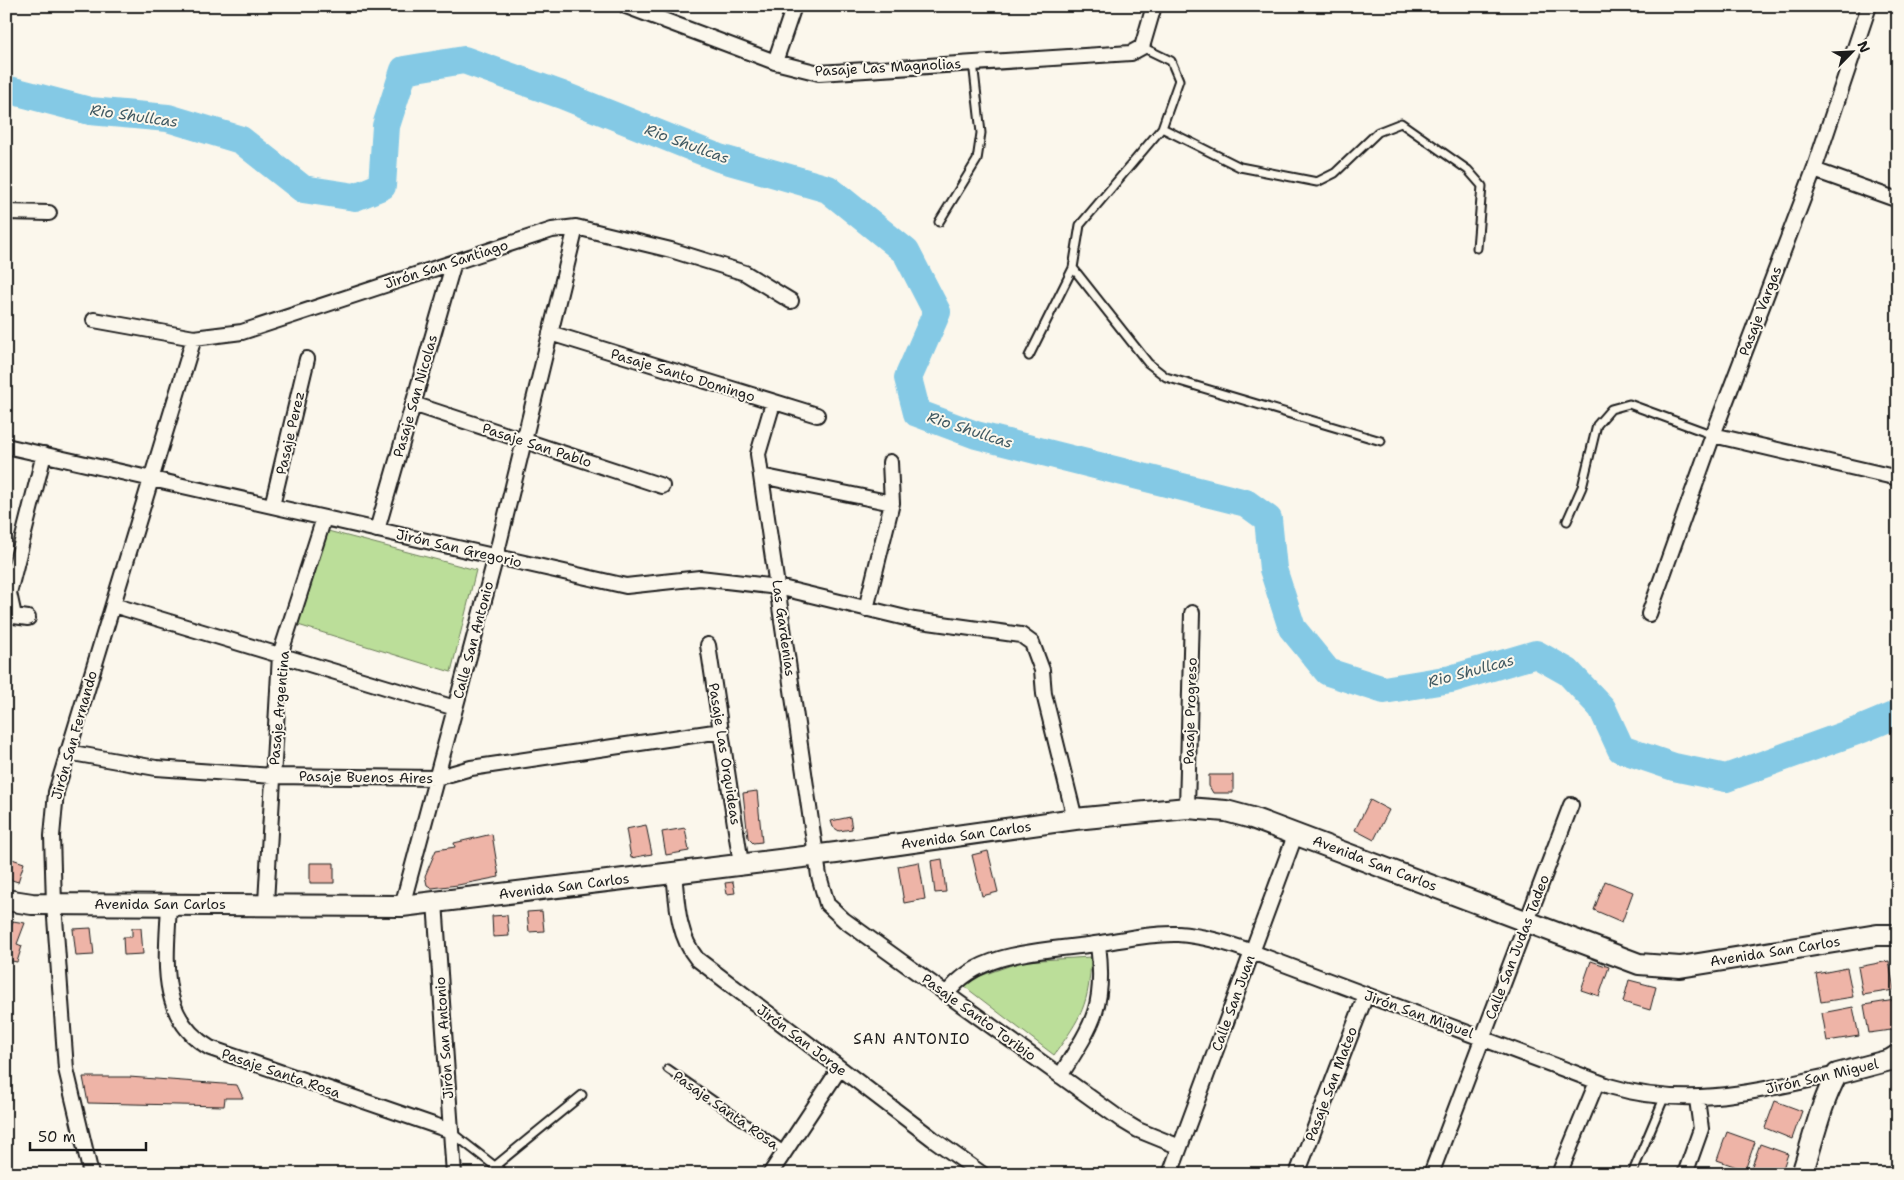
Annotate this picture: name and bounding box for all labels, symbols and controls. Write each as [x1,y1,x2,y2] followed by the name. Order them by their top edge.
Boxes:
[1826,28,1876,78] north arrow
[1853,38,1874,55] text: N
[814,54,962,80] street label: Pasaje Las Magnolias
[89,100,179,132] water label: Rio Shullcas
[642,119,732,169] water label: Rio Shullcas
[382,235,510,293] street label: Jirón San Santiago
[1735,264,1785,358] street label: Pasaje Vargas
[389,333,441,459] street label: Pasaje San Nicolas
[609,344,757,406] street label: Pasaje Santo Domingo
[272,390,308,476] street label: Pasaje Perez
[925,407,1015,453] water label: Rio Shullcas
[480,419,594,471] street label: Pasaje San Pablo
[394,525,524,571] street label: Jirón San Gregorio
[449,579,497,701] street label: Calle San Antonio
[768,579,800,678] street label: Las Gardenias
[265,649,293,766] street label: Pasaje Argentina
[1426,650,1516,692] water label: Rio Shullcas
[1179,657,1201,765] street label: Pasaje Progreso
[47,668,101,802] street label: Jirón San Fernando
[705,682,745,826] street label: Pasaje Las Orquideas
[299,767,433,787] street label: Pasaje Buenos Aires
[900,817,1033,853] street label: Avenida San Carlos
[1310,831,1440,895] street label: Avenida San Carlos
[498,869,631,903] street label: Avenida San Carlos
[1481,872,1553,1022] street label: Calle San Judas Tadeo
[94,895,226,913] street label: Avenida San Carlos
[1709,932,1841,970] street label: Avenida San Carlos
[1207,952,1259,1054] street label: Calle San Juan
[918,969,1040,1065] street label: Pasaje Santo Toribio
[431,976,457,1100] street label: Jirón San Antonio
[1362,986,1477,1042] street label: Jirón San Miguel
[753,1000,851,1080] street label: Jirón San Jorge
[1301,1024,1361,1144] street label: Pasaje San Mateo
[853,1029,971,1049] district label: SAN ANTONIO
[219,1044,343,1102] street label: Pasaje Santa Rosa
[1764,1054,1881,1098] street label: Jirón San Miguel
[670,1067,783,1153] street label: Pasaje Santa Rosa
[30,1120,146,1152] scale bar
[38,1127,76,1147] text: 50 m

